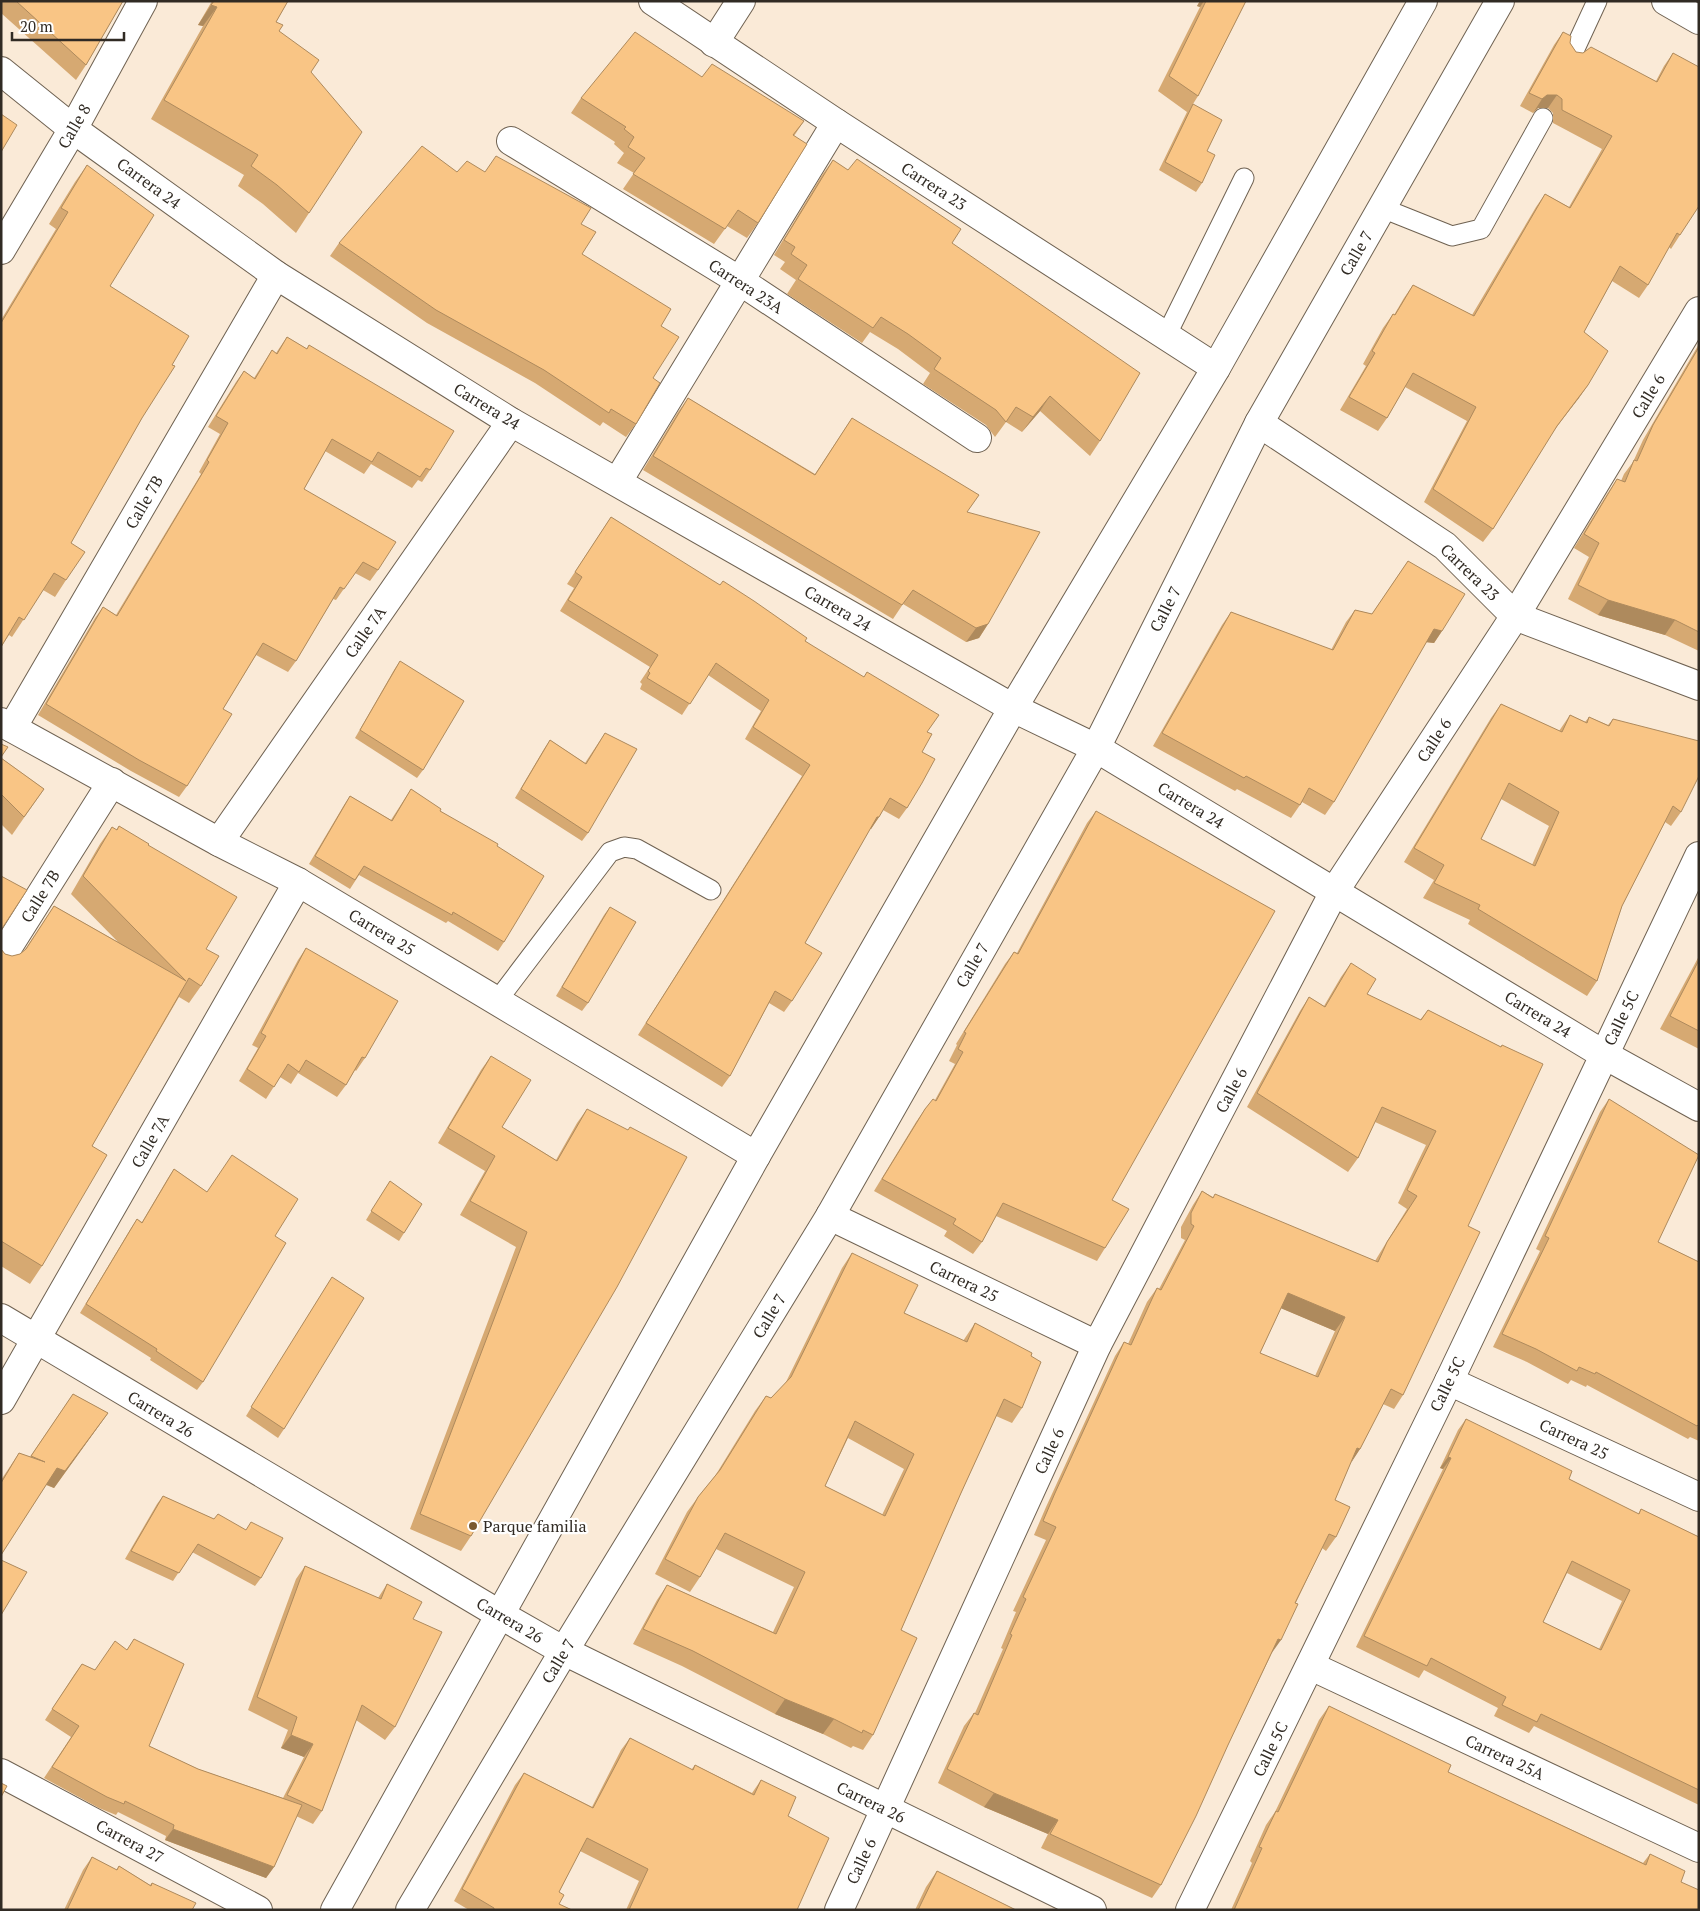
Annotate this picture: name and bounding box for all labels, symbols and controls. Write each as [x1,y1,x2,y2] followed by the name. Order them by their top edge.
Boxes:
[12,10,125,42] scale bar
[20,16,53,36] text: 20 m
[52,100,96,152] street label: Calle 8
[113,152,186,214] street label: Carrera 24
[897,157,971,215] street label: Carrera 23
[1334,227,1378,279] street label: Calle 7
[704,254,788,318] street label: Carrera 23A
[1626,369,1670,422] street label: Calle 6
[450,378,525,435] street label: Carrera 24
[120,471,168,533] street label: Calle 7B
[1436,538,1504,606] street label: Carrera 23
[801,580,876,636] street label: Carrera 24
[1144,582,1186,636] street label: Calle 7
[339,602,391,662] street label: Calle 7A
[1412,713,1457,766] street label: Calle 6
[1154,777,1229,834] street label: Carrera 24
[15,865,65,927] street label: Calle 7B
[345,904,419,960] street label: Carrera 25
[950,939,994,991] street label: Calle 7
[1501,986,1576,1043] street label: Carrera 24
[1598,987,1644,1049] street label: Calle 5C
[1210,1063,1252,1117] street label: Calle 6
[126,1110,174,1172] street label: Calle 7A
[926,1255,1002,1307] street label: Carrera 25
[747,1290,791,1342] street label: Calle 7
[1424,1353,1470,1415] street label: Calle 5C
[124,1386,199,1443] street label: Carrera 26
[1536,1413,1612,1465] street label: Carrera 25
[1029,1424,1069,1478] street label: Calle 6
[483,1515,587,1537] place label: Parque familia
[467,1520,479,1532] marker: Parque familia
[473,1592,548,1648] street label: Carrera 26
[536,1635,580,1687] street label: Calle 7
[1247,1718,1293,1780] street label: Calle 5C
[1462,1729,1548,1785] street label: Carrera 25A
[833,1776,909,1828] street label: Carrera 26
[92,1814,168,1868] street label: Carrera 27
[841,1834,881,1888] street label: Calle 6

